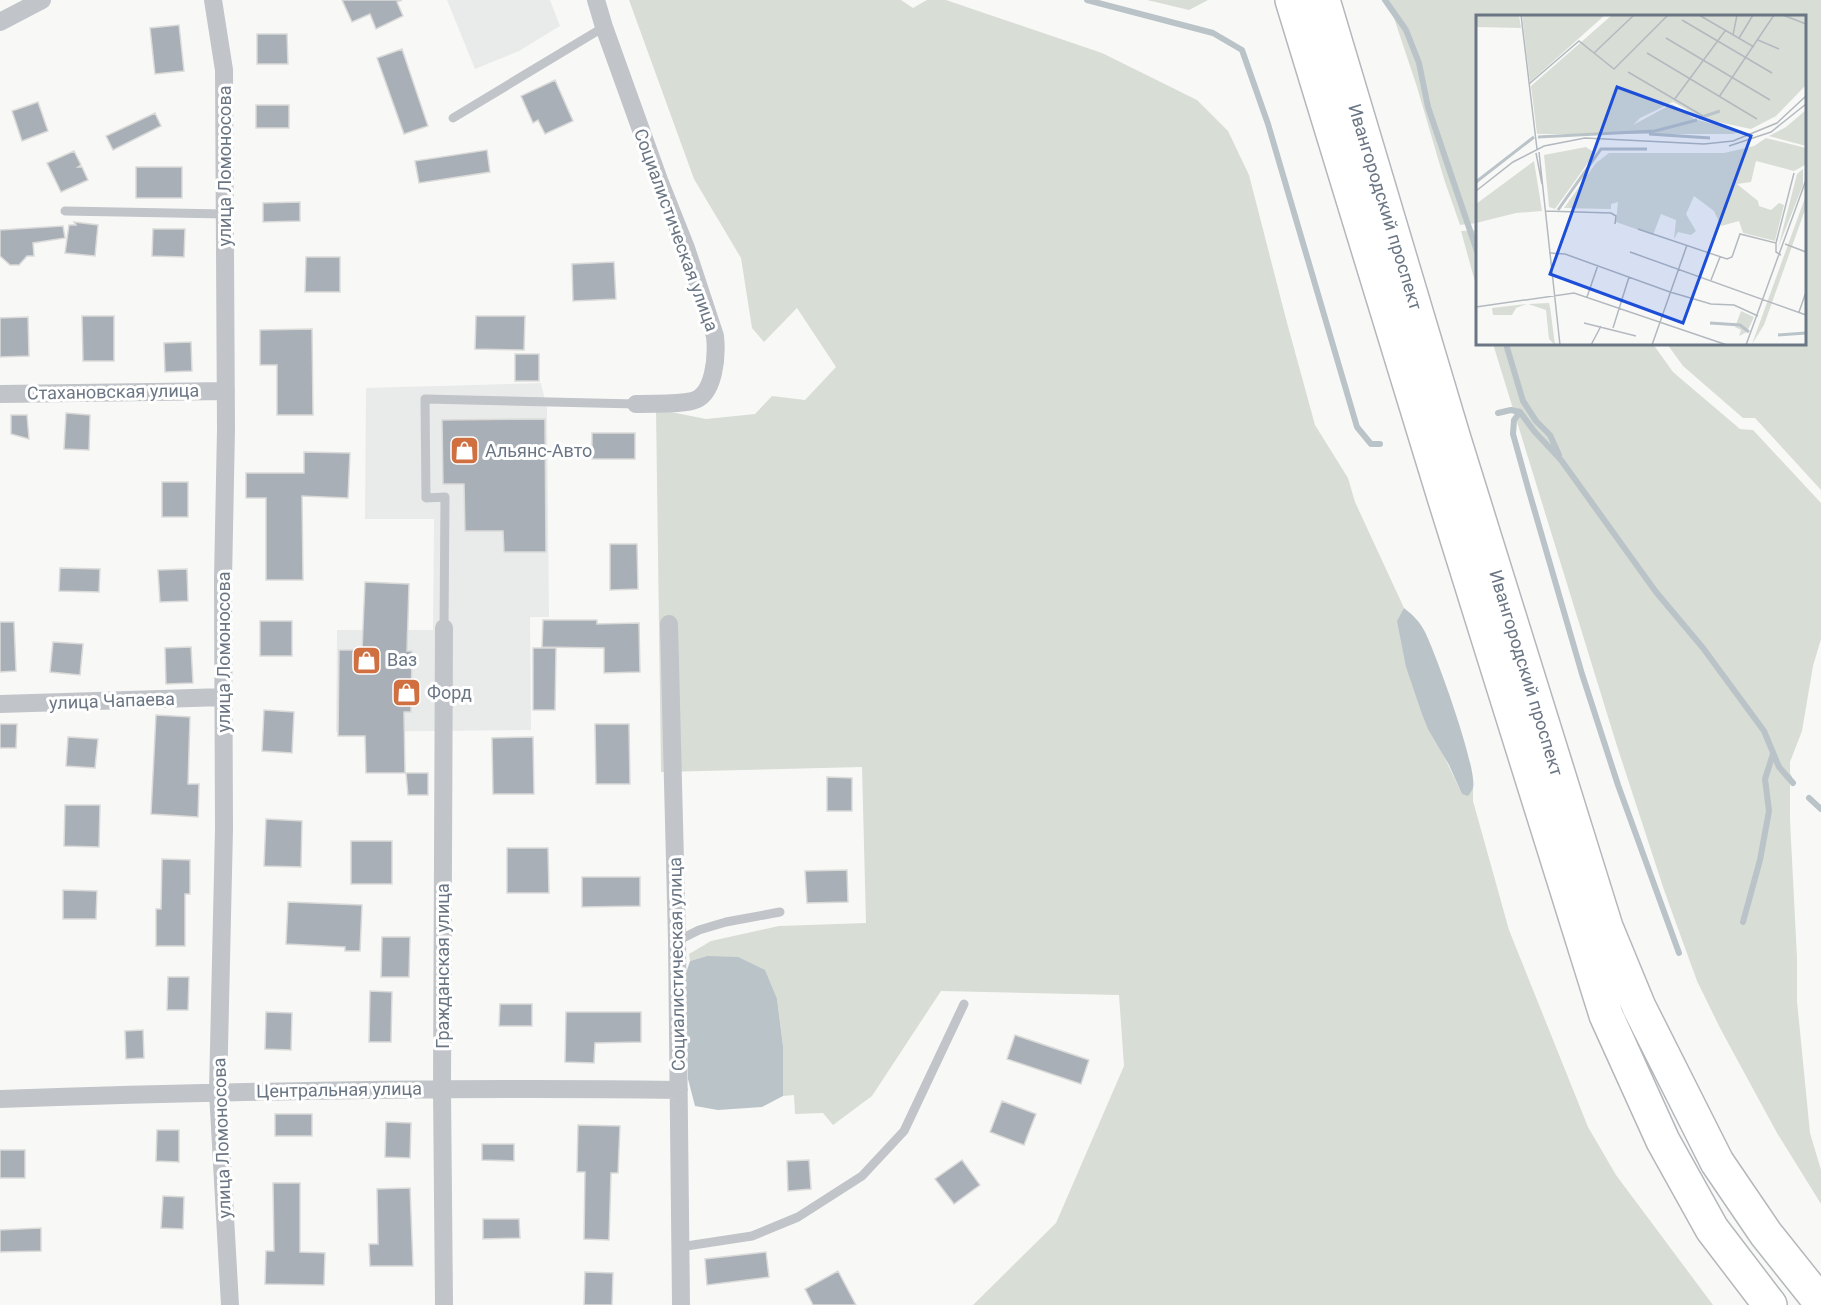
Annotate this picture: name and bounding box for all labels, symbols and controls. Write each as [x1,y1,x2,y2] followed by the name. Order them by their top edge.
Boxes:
[1476,15,1806,345] inset map
[214,86,235,246] street label: улица Ломоносова
[1344,101,1427,313] street label: Ивангородский проспект
[630,126,723,334] street label: Социалистическая улица
[27,379,199,404] street label: Стахановская улица
[448,435,480,467] shop icon: Альянс-Авто
[485,440,592,461] place label: Альянс-Авто
[1485,567,1568,779] street label: Ивангородский проспект
[213,572,234,732] street label: улица Ломоносова
[350,644,382,676] shop icon: Ваз
[387,649,417,670] place label: Ваз
[390,677,422,709] shop icon: Форд
[427,682,472,703] place label: Форд
[49,688,175,713] street label: улица Чапаева
[664,857,689,1071] street label: Социалистическая улица
[432,883,453,1049] street label: Гражданская улица
[208,1057,235,1219] street label: улица Ломоносова
[256,1078,422,1101] street label: Центральная улица

